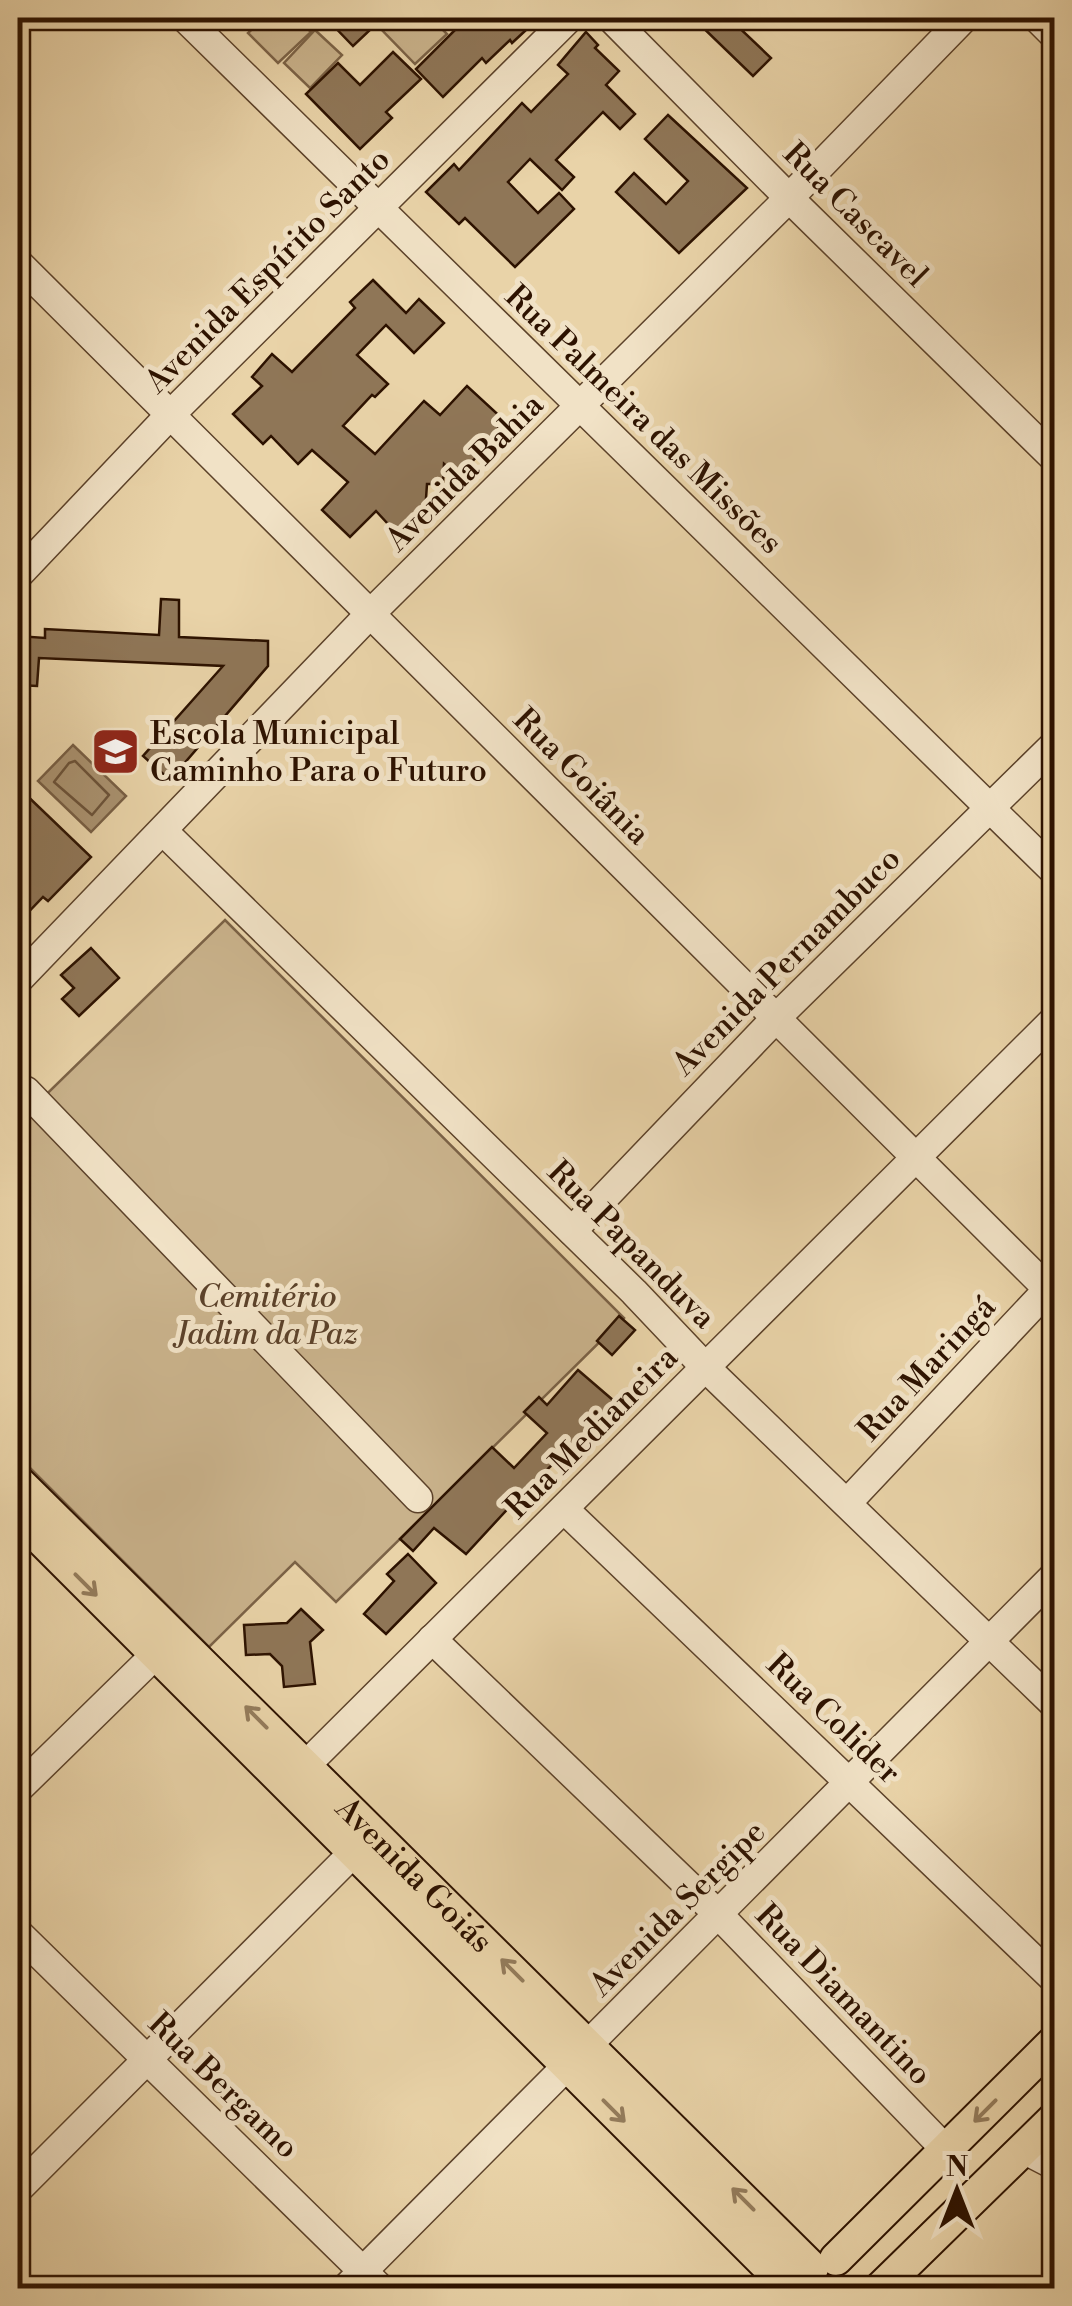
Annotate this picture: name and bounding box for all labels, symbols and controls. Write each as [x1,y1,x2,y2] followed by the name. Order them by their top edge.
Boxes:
[775,134,936,296] street label: Rua Cascavel
[136,140,399,402] street label: Avenida Espírito Santo
[496,277,790,563] street label: Rua Palmeira das Missões
[377,385,553,561] street label: Avenida Bahia
[504,700,659,854] street label: Rua Goiânia
[150,714,487,791] place label: Escola Municipal Caminho Para o Futuro
[89,725,141,777] school or university icon: Escola Municipal Caminho Para o Futuro
[663,839,909,1085] street label: Avenida Pernambuco
[539,1152,724,1338] street label: Rua Papanduva
[173,1277,358,1354] park label: Cemitério Jadim da Paz
[849,1287,1005,1450] street label: Rua Maringá
[497,1337,687,1528] street label: Rua Medianeira
[74,1572,98,1596] one-way arrow
[758,1645,909,1793] street label: Rua Colider
[244,1706,268,1730] one-way arrow
[326,1788,501,1962] street label: Avenida Goiás
[581,1812,774,2006] street label: Avenida Sergipe
[747,1896,940,2094] street label: Rua Diamantino
[500,1959,524,1983] one-way arrow
[140,2004,307,2168] street label: Rua Bergamo
[974,2098,998,2122] one-way arrow
[601,2099,625,2123] one-way arrow
[907,2141,1007,2241] north arrow
[946,2150,968,2185] text: N
[731,2187,755,2211] one-way arrow

